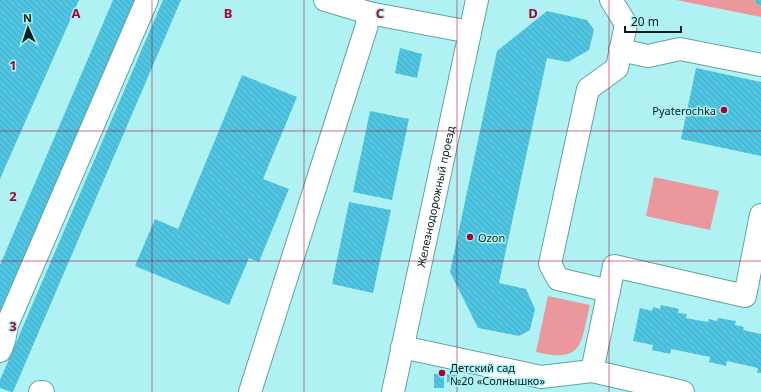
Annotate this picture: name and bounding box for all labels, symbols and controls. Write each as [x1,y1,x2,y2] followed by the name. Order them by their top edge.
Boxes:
[72,4,81,22] text: A
[224,4,232,22] text: B
[376,4,384,22] text: C
[528,4,538,22] text: D
[8,8,48,48] north arrow
[625,8,681,34] scale bar
[23,10,32,25] text: N
[631,13,659,30] text: 20 m
[9,56,17,74] text: 1
[652,103,716,118] place label: Pyaterochka
[719,105,729,115] marker: Pyaterochka
[412,124,457,269] street label: Железнодорожный проезд
[9,187,17,205] text: 2
[478,230,505,245] place label: Ozon
[465,232,475,242] marker: Ozon
[9,317,17,335] text: 3
[450,360,545,388] place label: Детский сад №20 «Солнышко»
[437,368,447,378] marker: Детский сад №20 «Солнышко»

